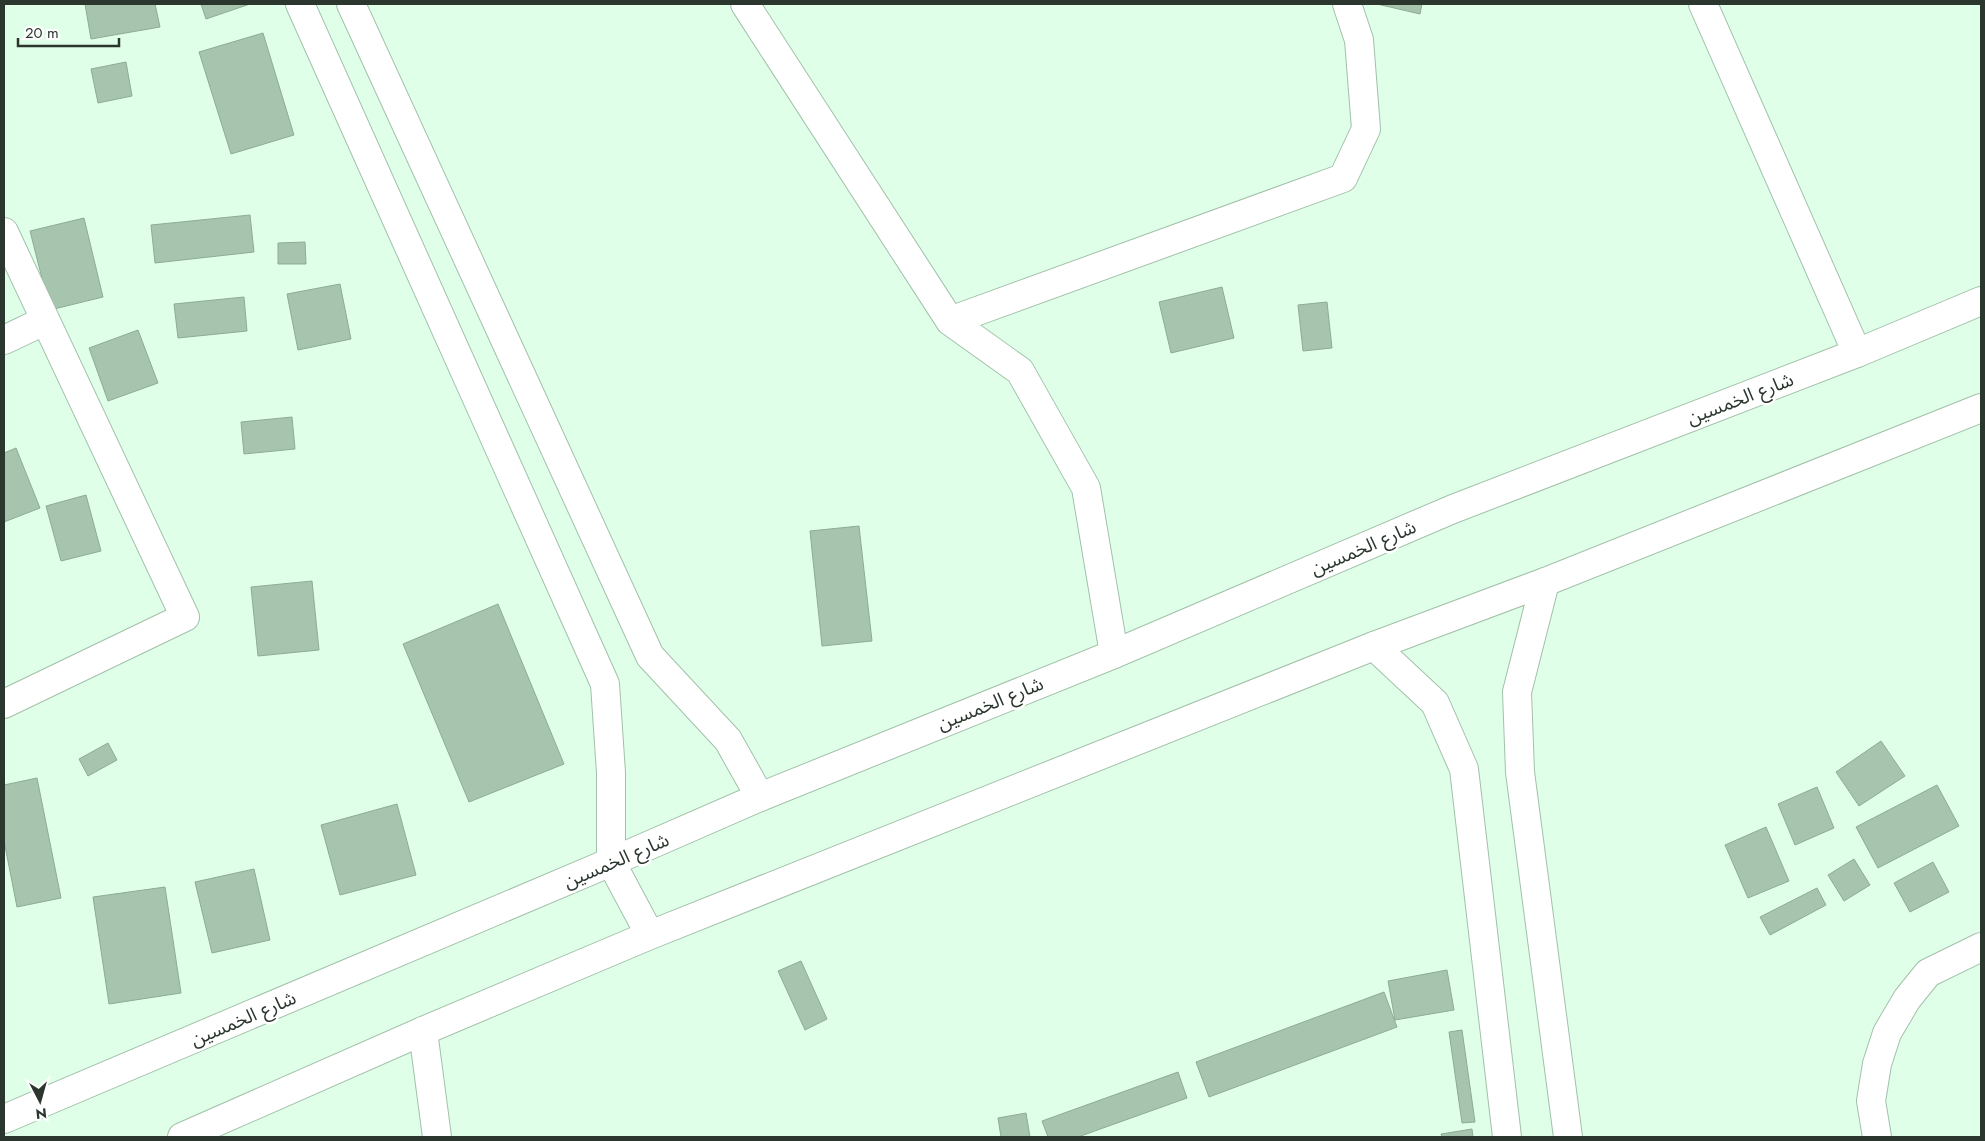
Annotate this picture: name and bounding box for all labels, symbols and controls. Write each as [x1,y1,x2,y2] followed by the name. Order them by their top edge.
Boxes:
[18,15,119,47] scale bar
[25,22,59,44] text: 20 m
[1683,366,1797,431] street label: شارع الخمسين
[1306,513,1420,582] street label: شارع الخمسين
[933,670,1047,737] street label: شارع الخمسين
[559,826,673,895] street label: شارع الخمسين
[186,984,300,1053] street label: شارع الخمسين
[15,1076,65,1126] north arrow
[35,1103,48,1124] text: N

